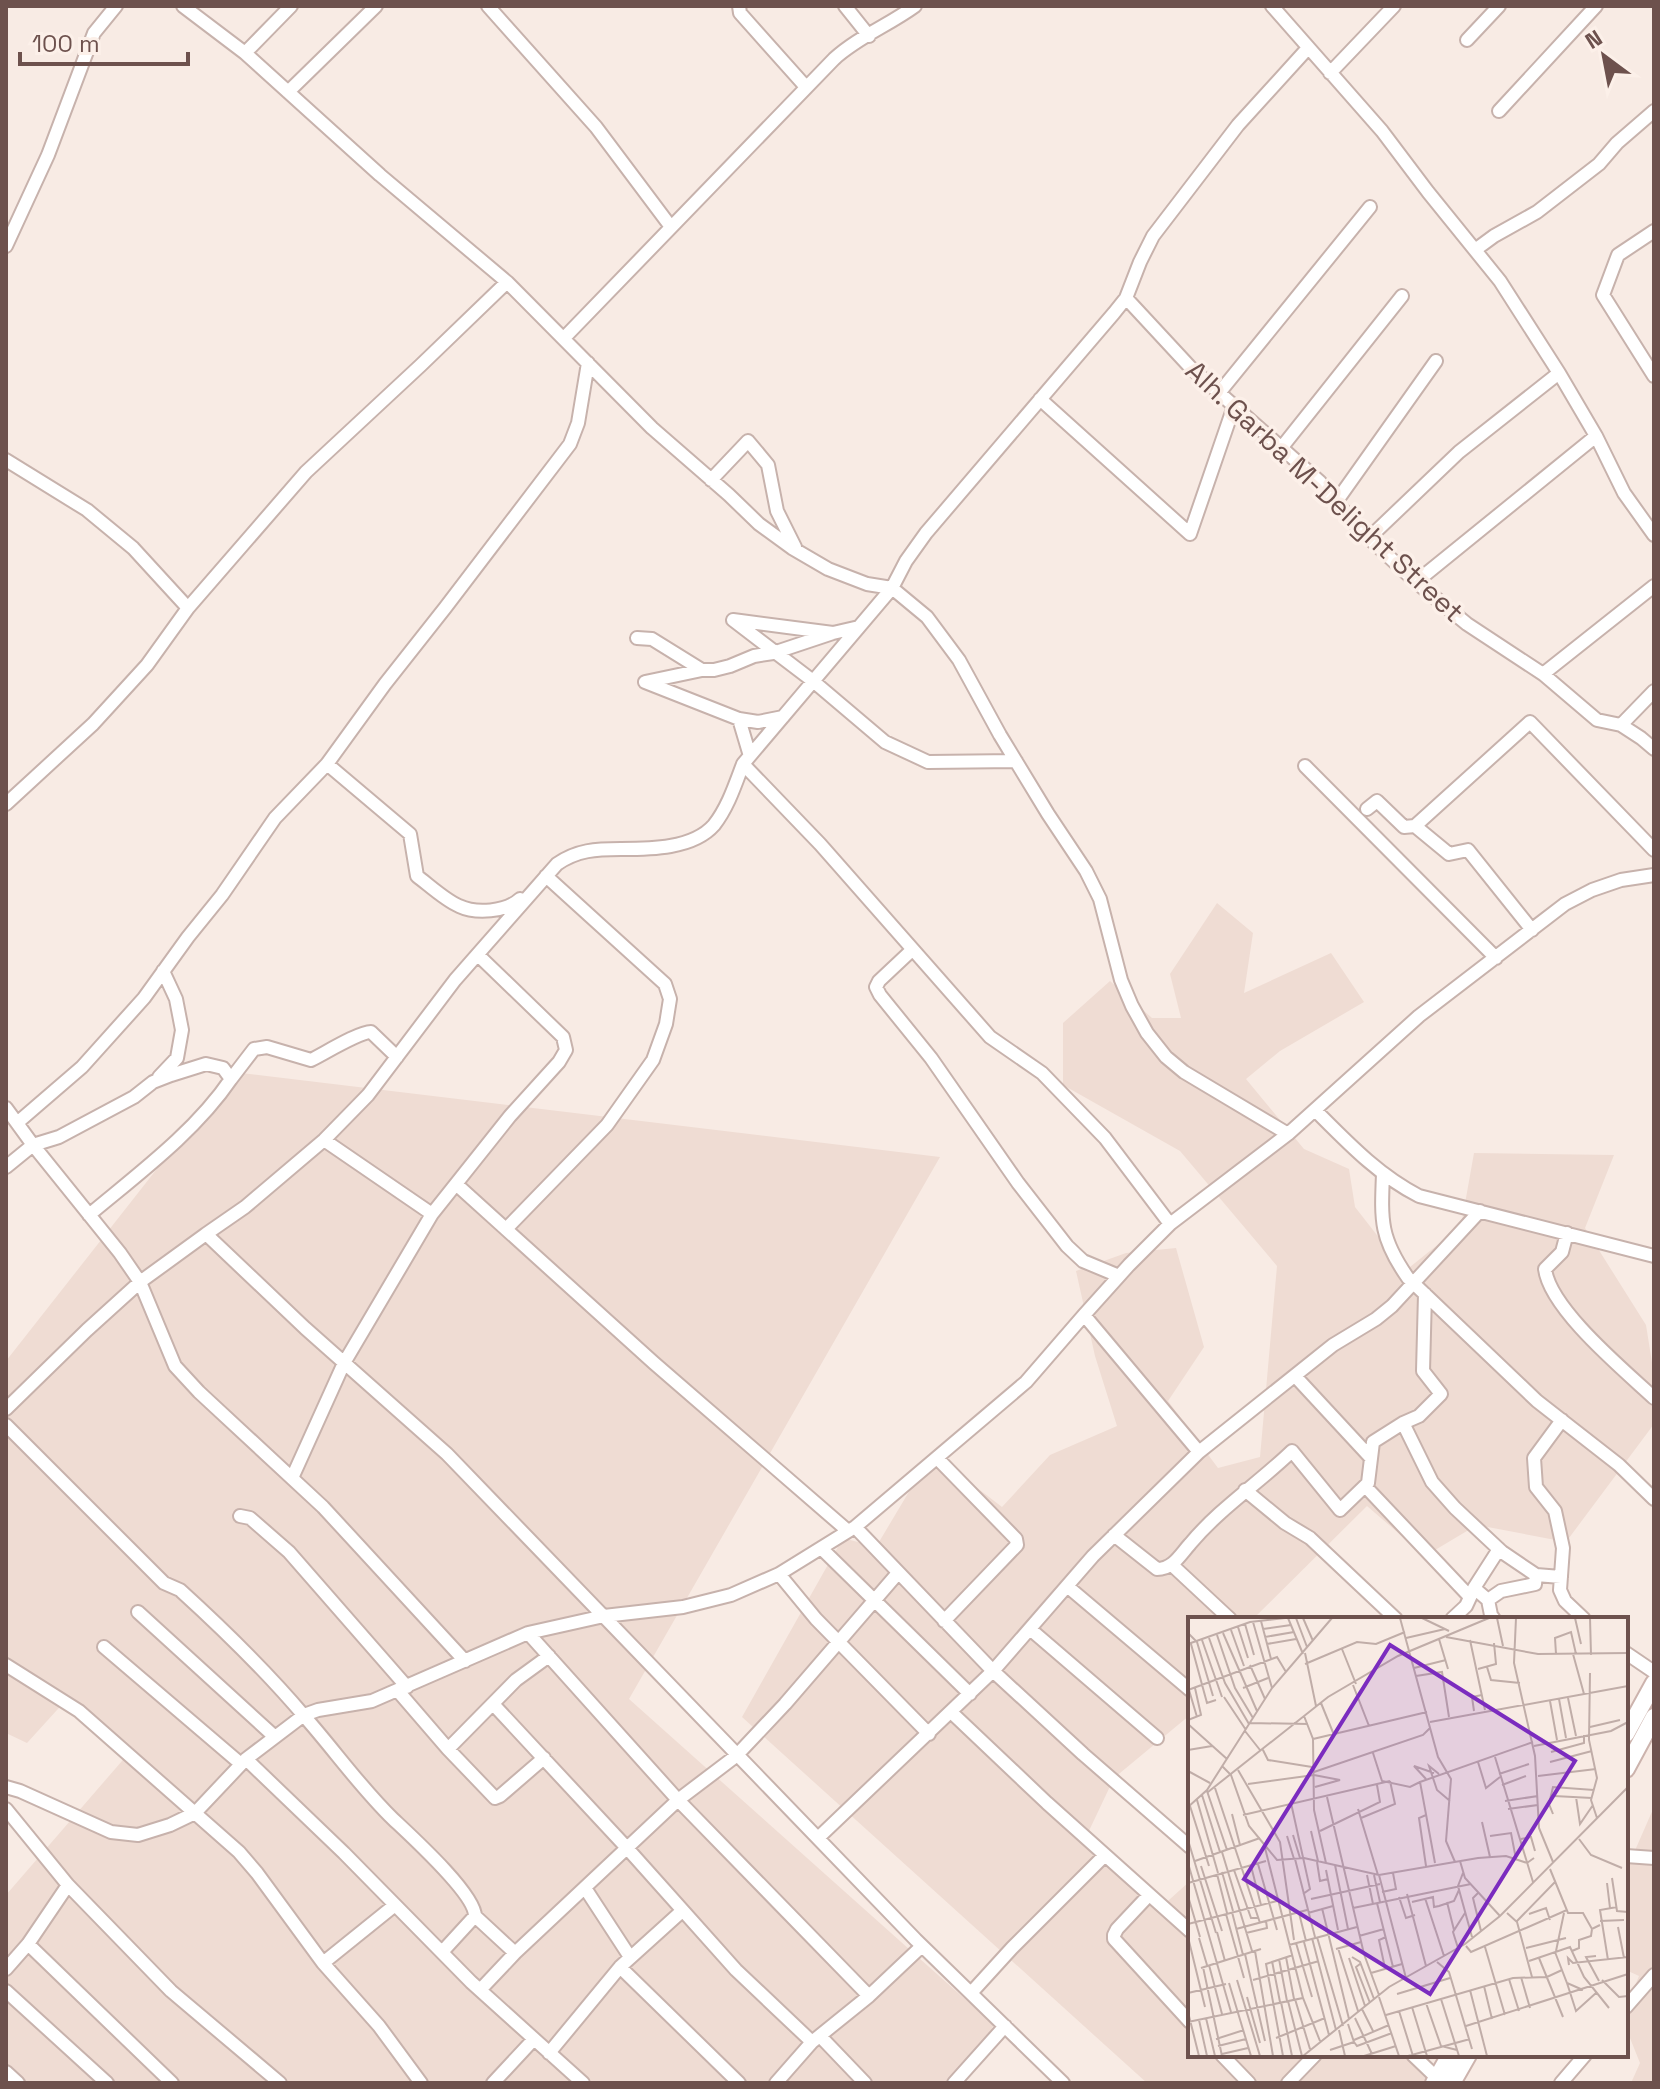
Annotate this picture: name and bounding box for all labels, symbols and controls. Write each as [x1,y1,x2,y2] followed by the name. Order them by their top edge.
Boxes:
[20,16,188,66] scale bar
[1564,16,1644,96] north arrow
[1580,23,1607,55] text: N
[32,28,100,59] text: 100 m
[1178,352,1472,630] street label: Alh. Garba M-Delight Street
[1188,1617,1628,2057] inset map

